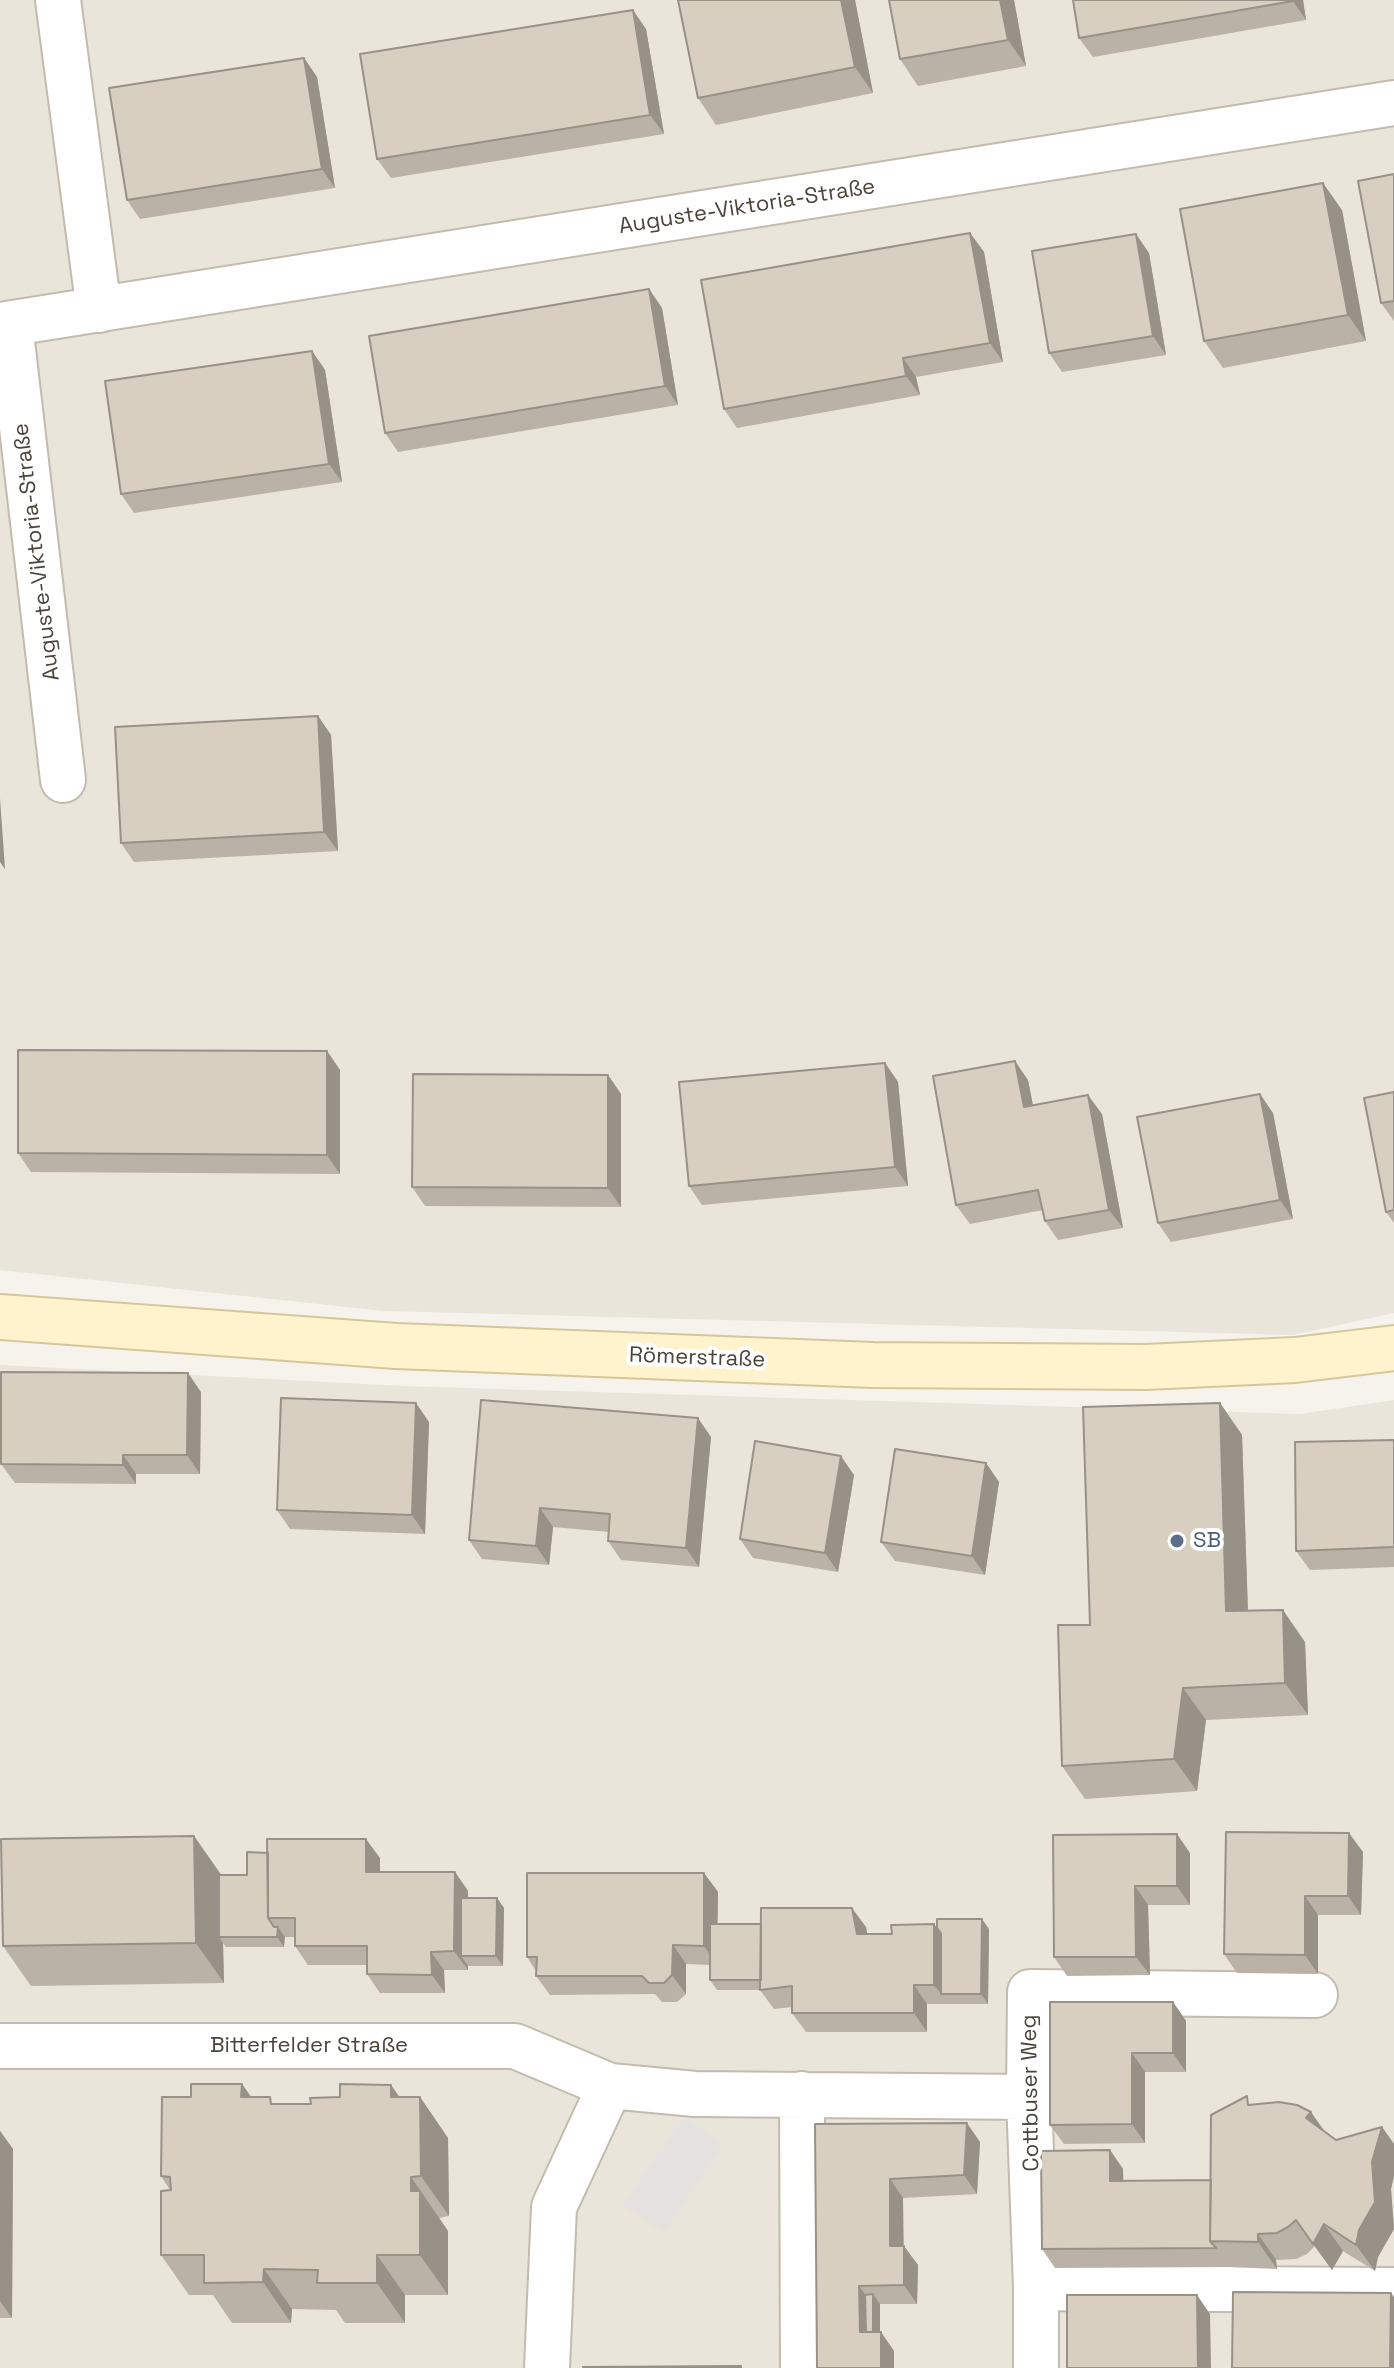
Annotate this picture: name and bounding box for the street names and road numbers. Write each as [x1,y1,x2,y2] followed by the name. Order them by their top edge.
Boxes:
[617,174,877,240] street label: Auguste-Viktoria-Straße
[8,422,66,682] street label: Auguste-Viktoria-Straße
[628,1342,766,1374] street label: Römerstraße
[1016,2014,1046,2172] street label: Cottbuser Weg
[210,2033,408,2059] street label: Bitterfelder Straße

